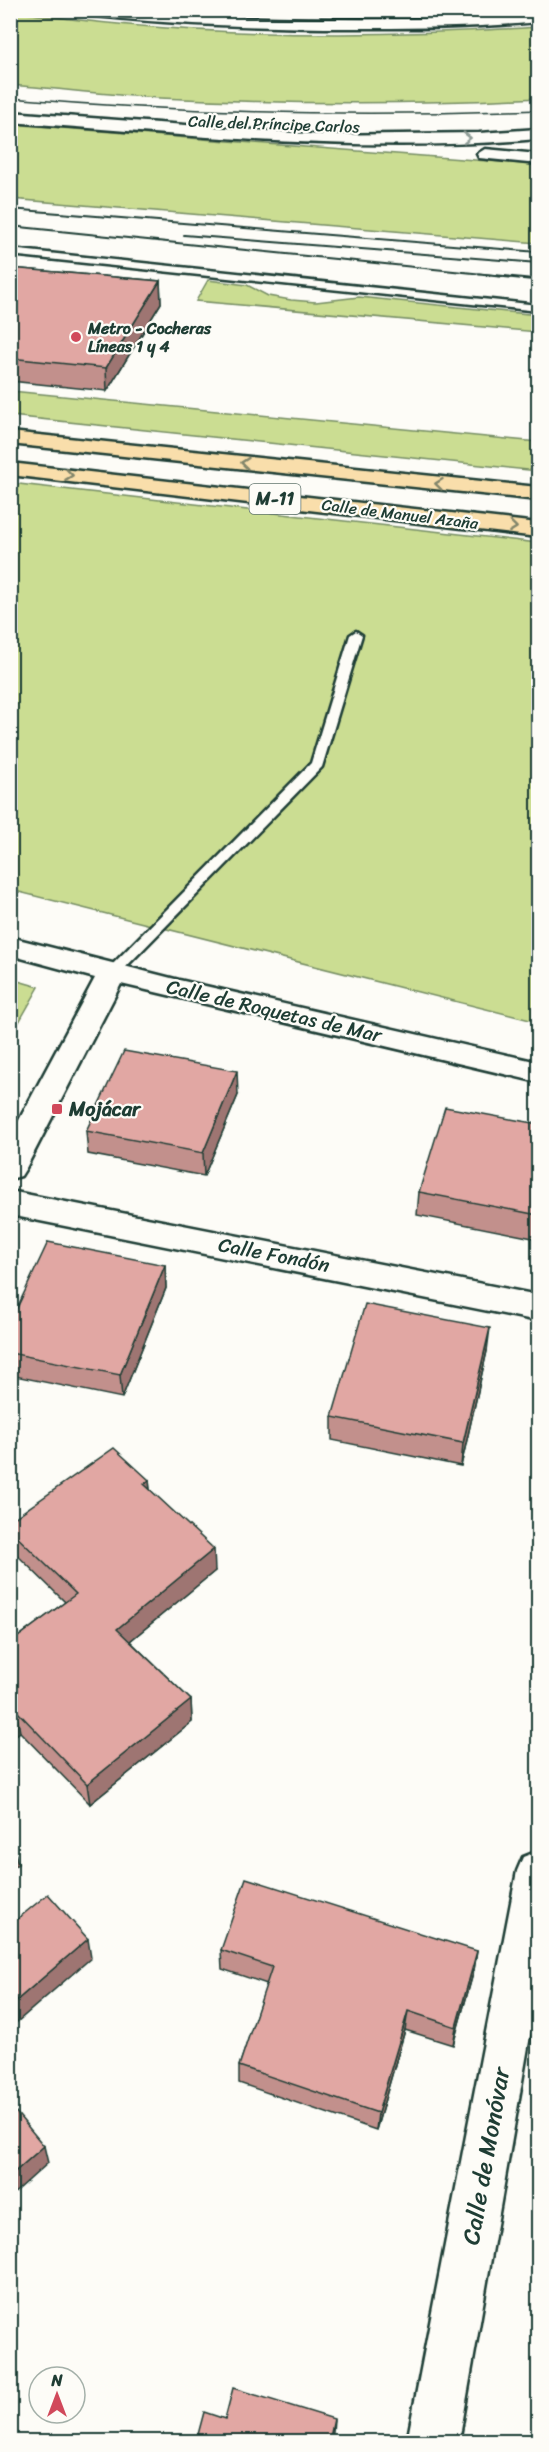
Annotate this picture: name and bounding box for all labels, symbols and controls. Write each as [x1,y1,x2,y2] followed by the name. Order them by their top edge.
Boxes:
[188,107,361,142] street label: Calle del Príncipe Carlos
[463,132,472,144] one-way arrow
[87,314,212,361] place label: Metro - Cocheras Líneas 1 y 4
[69,330,83,344] marker: Metro - Cocheras Líneas 1 y 4
[240,457,249,470] one-way arrow
[64,468,73,481] one-way arrow
[434,478,443,491] one-way arrow
[250,484,300,514] road number: M-11
[320,490,481,538] street label: Calle de Manuel Azaña
[508,521,517,533] one-way arrow
[163,969,387,1053] street label: Calle de Roquetas de Mar
[68,1092,142,1127] place label: Mojácar
[50,1102,64,1116] marker: Mojácar
[215,1227,333,1283] street label: Calle Fondón
[450,2063,522,2248] street label: Calle de Monóvar
[27,2365,87,2425] north arrow
[50,2366,63,2395] text: N

